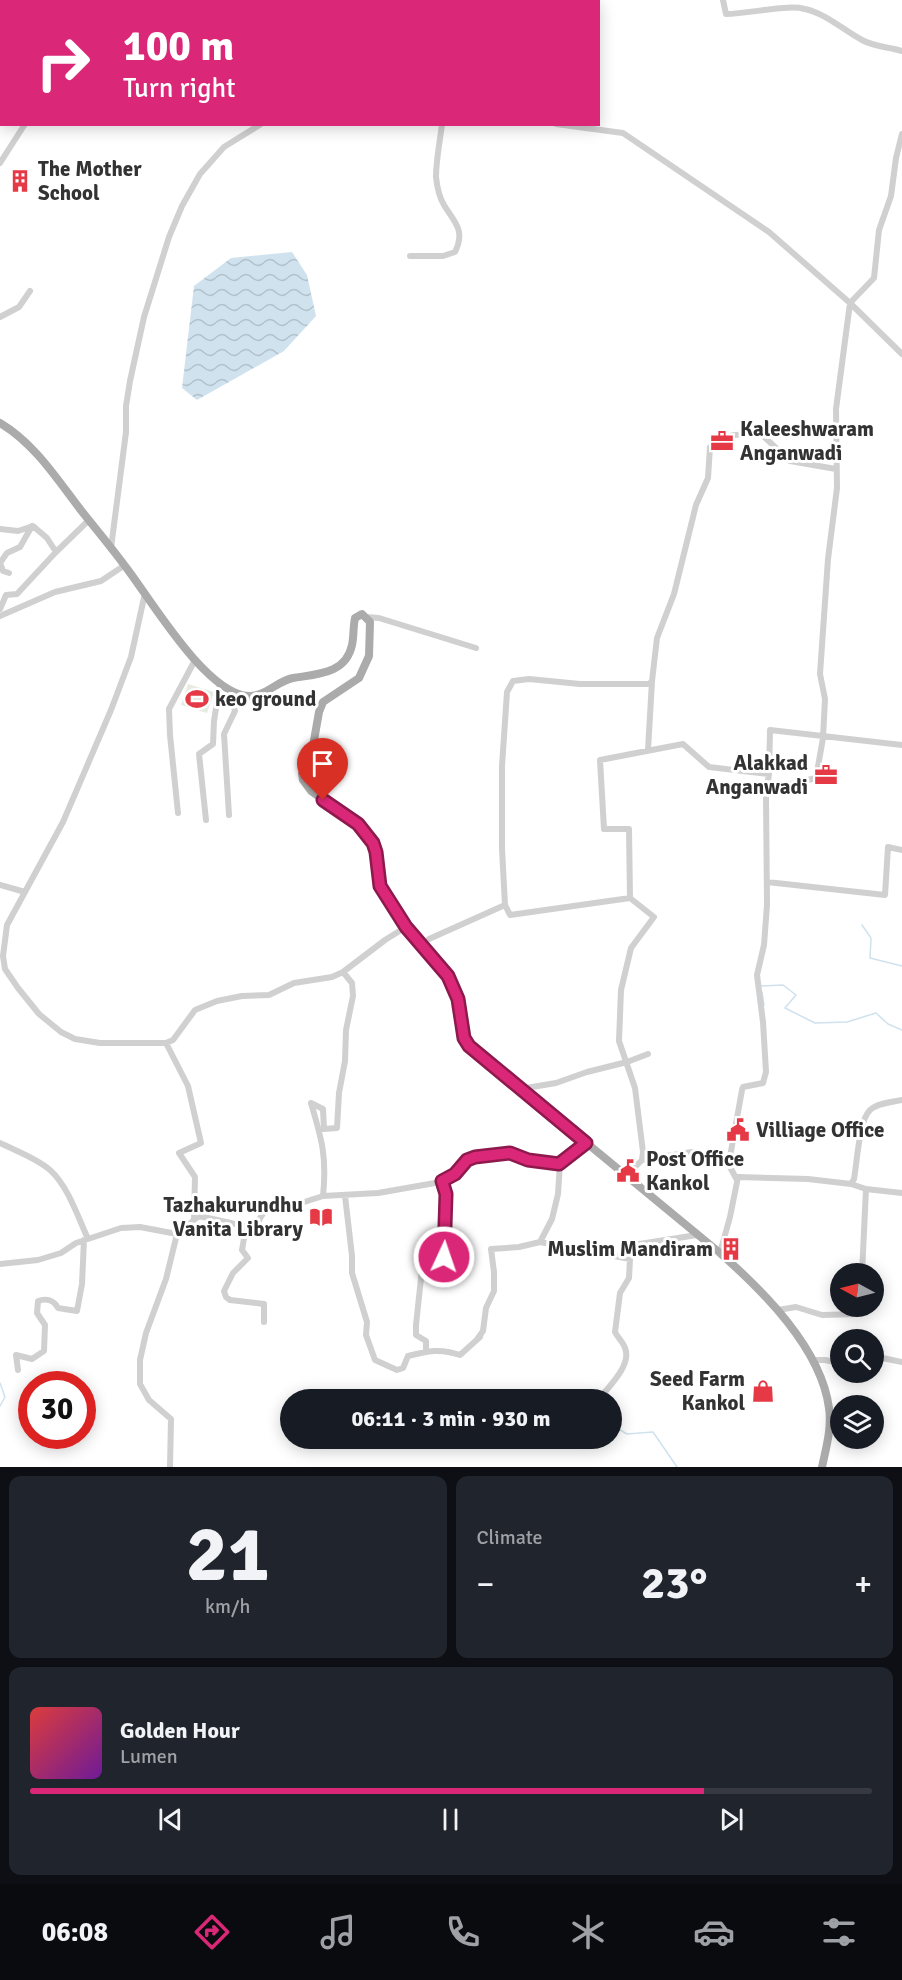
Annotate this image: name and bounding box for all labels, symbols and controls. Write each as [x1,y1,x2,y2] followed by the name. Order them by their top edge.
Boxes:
[123,21,234,72] text: 100 m
[24,24,102,102] icon: right
[123,72,236,105] text: Turn right
[38,156,142,206] place label: The Mother School
[7,168,33,194] building icon: The Mother School
[740,416,874,466] place label: Kaleeshwaram Anganwadi
[709,428,735,454] office icon: Kaleeshwaram Anganwadi
[184,686,210,712] sports icon: keo ground
[215,686,316,712] place label: keo ground
[297,738,348,800] pin
[306,747,339,780] icon: arrive
[706,750,808,800] place label: Alakkad Anganwadi
[813,762,839,788] office icon: Alakkad Anganwadi
[725,1117,751,1143] public building icon: Villiage Office
[756,1117,885,1143] place label: Villiage Office
[646,1146,744,1196] place label: Post Office Kankol
[615,1158,641,1184] public building icon: Post Office Kankol
[164,1192,304,1242] place label: Tazhakurundhu Vanita Library
[308,1204,334,1230] library icon: Tazhakurundhu Vanita Library
[412,1225,476,1289] position arrow
[547,1236,713,1262] place label: Muslim Mandiram
[718,1236,744,1262] building icon: Muslim Mandiram
[830,1263,884,1317] north arrow
[830,1263,884,1449] map controls
[830,1329,884,1383] button: search
[650,1366,745,1416] place label: Seed Farm Kankol
[18,1371,96,1449] speed limit sign: 30
[750,1378,776,1404] shop icon: Seed Farm Kankol
[830,1395,884,1449] button: layers
[351,1405,551,1432] text: 06:11 · 3 min · 930 m
[186,1507,270,1603] text: 21
[477,1525,542,1550] text: Climate
[641,1556,708,1611] text: 23°
[477,1564,494,1605] text: −
[854,1564,872,1605] text: +
[205,1594,250,1619] text: km/h
[120,1717,240,1744] text: Golden Hour
[120,1744,178,1769] text: Lumen
[154,1803,187,1836] icon: previous
[434,1803,467,1836] icon: pause
[715,1803,748,1836] icon: next
[191,1911,233,1953] icon: directions
[317,1911,359,1953] icon: music
[442,1911,484,1953] icon: phone
[567,1911,609,1953] icon: climate
[693,1911,735,1953] icon: car
[818,1911,860,1953] icon: filters
[42,1916,108,1949] text: 06:08

